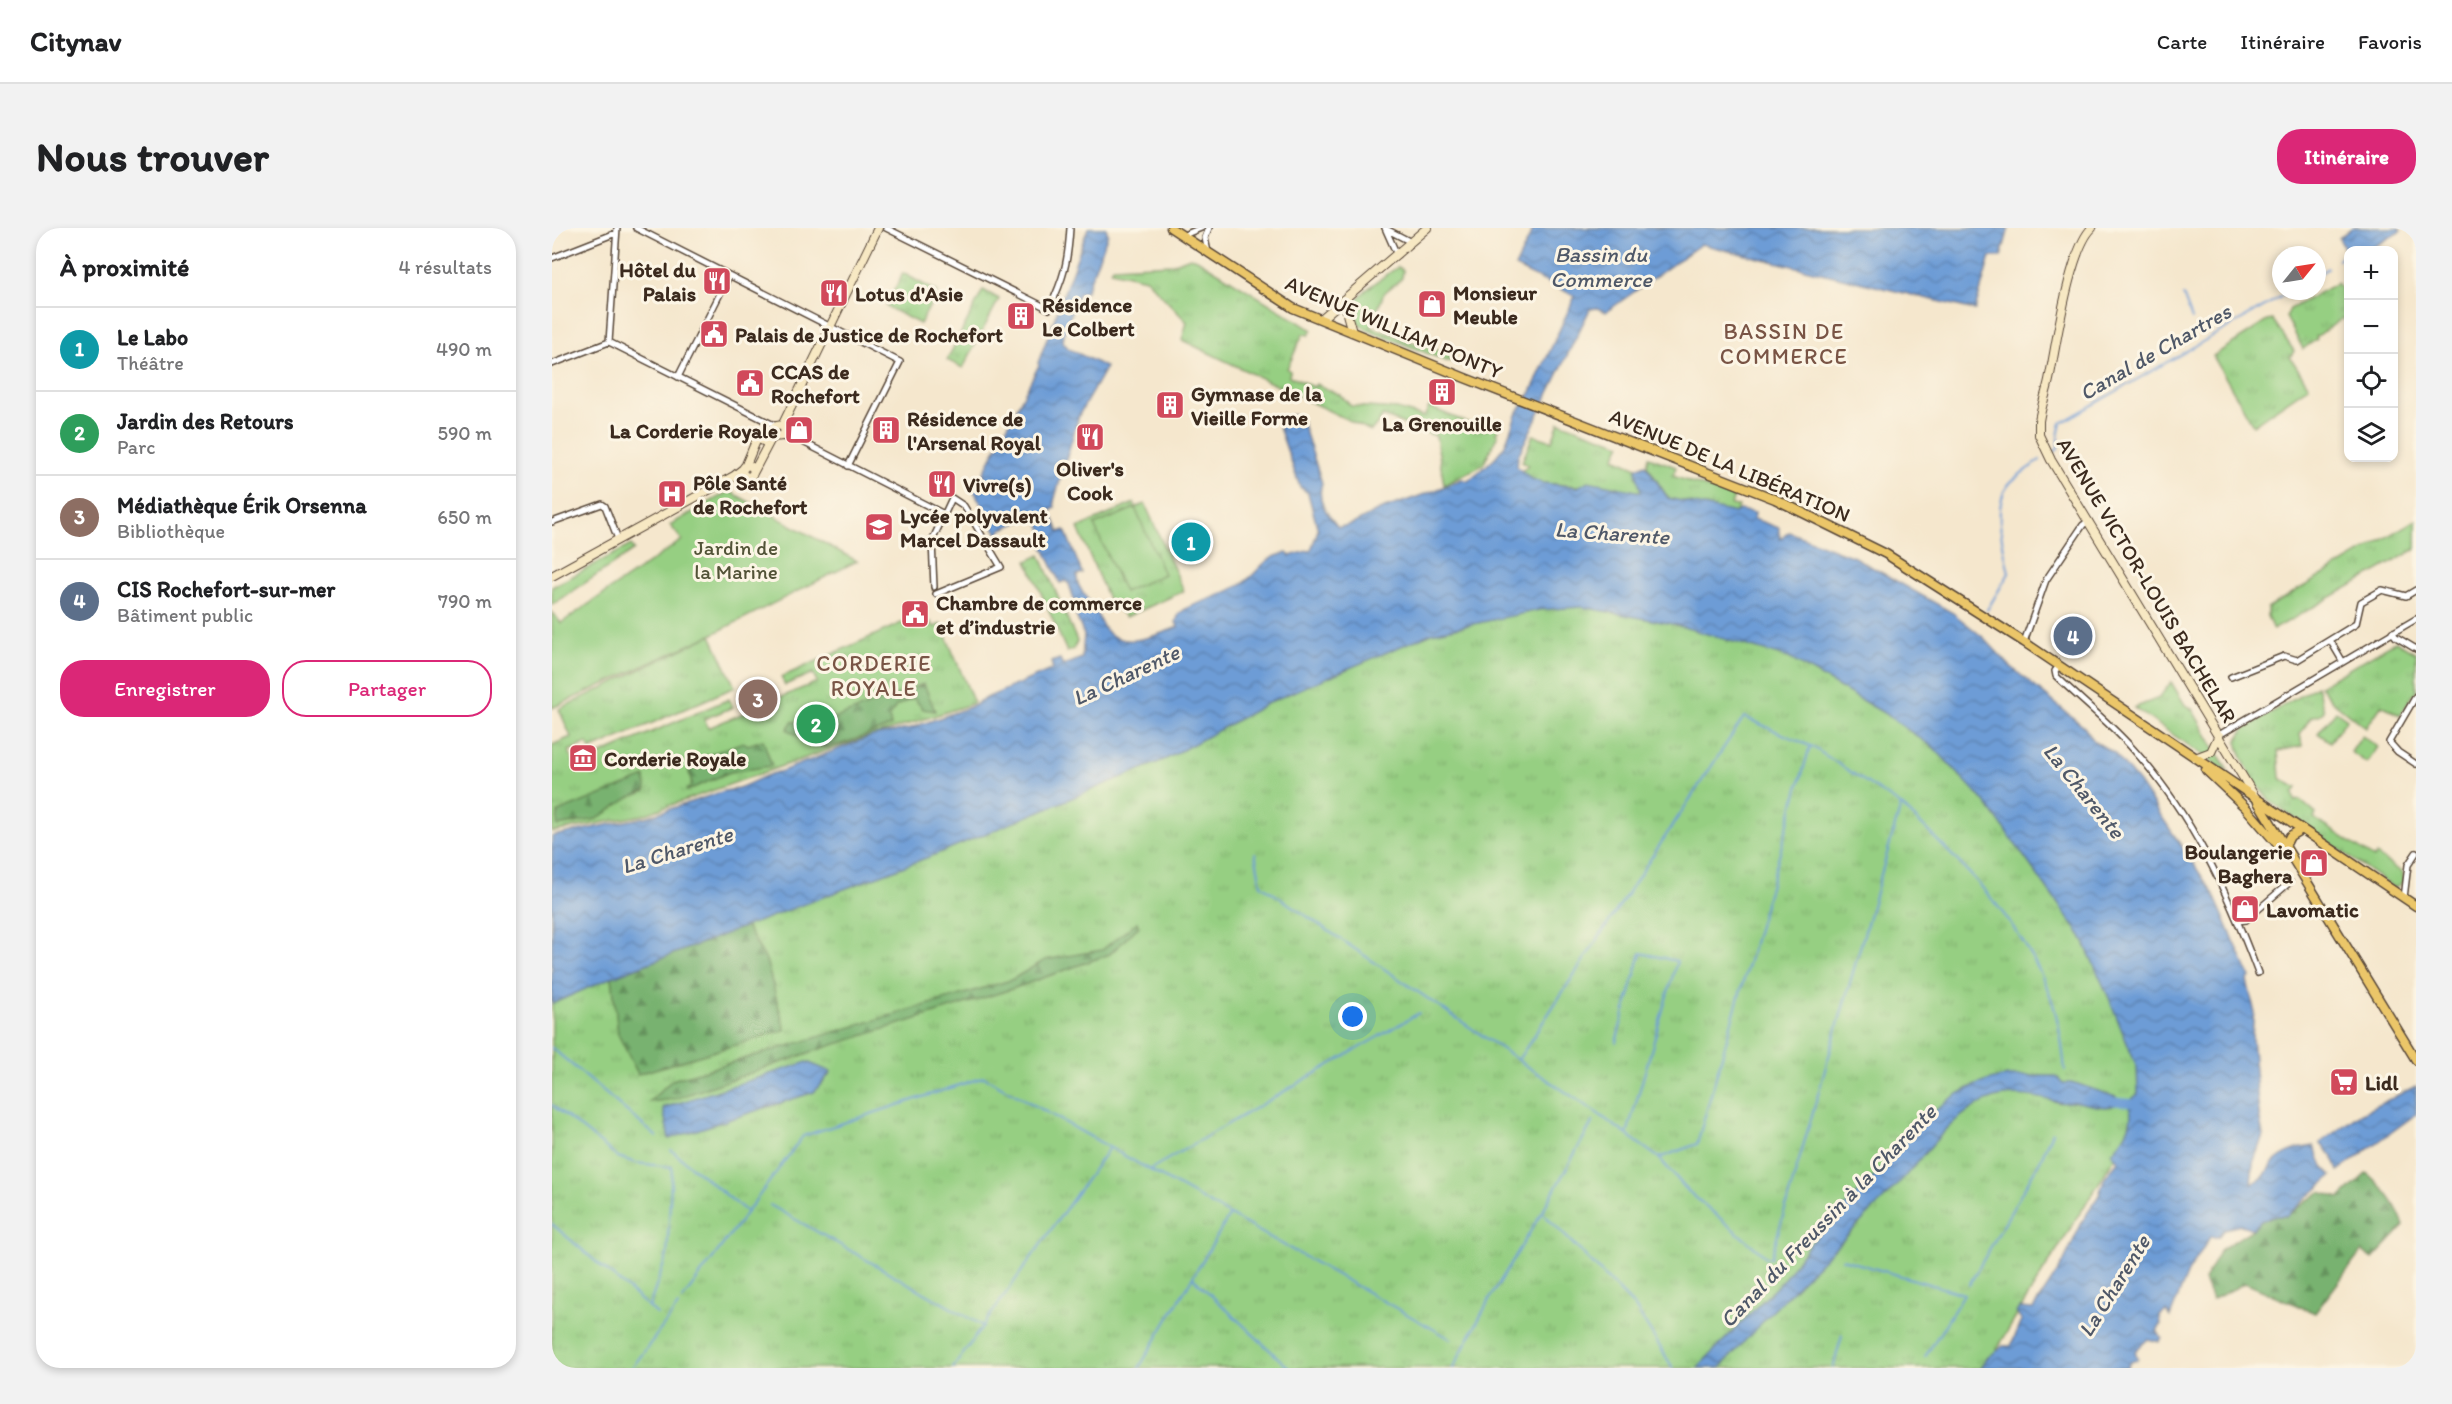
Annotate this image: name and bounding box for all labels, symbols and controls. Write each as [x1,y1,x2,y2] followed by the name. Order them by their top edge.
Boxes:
[30,24,121,58] text: Citynav
[2157,29,2207,54] text: Carte
[2240,29,2325,54] text: Itinéraire
[2358,29,2422,54] text: Favoris
[2277,129,2416,184] button: Itinéraire
[36,131,269,182] text: Nous trouver
[1550,241,1653,293] water label: Bassin du Commerce
[2272,246,2326,300] north arrow
[2344,246,2398,462] map controls
[2344,246,2398,300] button: +
[60,251,189,283] text: À proximité
[399,255,492,279] text: 4 résultats
[619,257,697,306] place label: Hôtel du Palais
[701,265,733,297] restaurant icon: Hôtel du Palais
[1282,270,1506,384] street label: AVENUE WILLIAM PONTY
[818,277,850,309] restaurant icon: Lotus d'Asie
[1453,280,1538,329] place label: Monsieur Meuble
[855,281,963,306] place label: Lotus d'Asie
[1416,288,1448,320] shop icon: Monsieur Meuble
[1042,292,1135,341] place label: Résidence Le Colbert
[2074,297,2237,406] water label: Canal de Chartres
[1005,300,1037,332] building icon: Résidence Le Colbert
[2344,300,2398,354] button: −
[698,318,730,350] public building icon: Palais de Justice de Rochefort
[1720,318,1848,370] district label: BASSIN DE COMMERCE
[735,322,1003,347] place label: Palais de Justice de Rochefort
[117,324,188,351] text: Le Labo
[75,337,84,361] text: 1
[436,337,492,361] text: 490 m
[117,351,184,375] text: Théâtre
[2344,354,2398,408] button: locate
[771,359,860,408] place label: CCAS de Rochefort
[734,367,766,399] public building icon: CCAS de Rochefort
[1426,376,1458,408] building icon: La Grenouille
[1191,381,1323,430] place label: Gymnase de la Vieille Forme
[1154,389,1186,421] building icon: Gymnase de la Vieille Forme
[1606,403,1854,527] street label: AVENUE DE LA LIBÉRATION
[907,406,1042,456] place label: Résidence de l'Arsenal Royal
[117,408,294,435] text: Jardin des Retours
[2344,408,2398,462] button: layers
[1382,411,1502,436] place label: La Grenouille
[783,414,815,446] shop icon: La Corderie Royale
[870,414,902,446] building icon: Résidence de l'Arsenal Royal
[609,418,778,444] place label: La Corderie Royale
[74,421,85,445] text: 2
[437,421,492,445] text: 590 m
[1074,421,1106,453] restaurant icon: Oliver's Cook
[2052,433,2242,727] street label: AVENUE VICTOR-LOUIS BACHELAR
[117,435,155,459] text: Parc
[1056,456,1124,505] place label: Oliver's Cook
[926,468,958,500] restaurant icon: Vivre(s)
[693,470,808,519] place label: Pôle Santé de Rochefort
[963,472,1032,498] place label: Vivre(s)
[656,478,688,510] hospital icon: Pôle Santé de Rochefort
[117,492,367,519] text: Médiathèque Érik Orsenna
[900,503,1048,552] place label: Lycée polyvalent Marcel Dassault
[74,505,85,529] text: 3
[437,505,492,529] text: 650 m
[863,511,895,543] school or university icon: Lycée polyvalent Marcel Dassault
[1554,516,1672,551] water label: La Charente
[117,519,225,543] text: Bibliothèque
[1172,520,1210,564] pin: 1
[694,535,778,584] park label: Jardin de la Marine
[117,576,335,603] text: CIS Rochefort-sur-mer
[73,589,86,613] text: 4
[438,589,492,613] text: 790 m
[936,590,1142,639] place label: Chambre de commerce et d’industrie
[899,598,931,630] public building icon: Chambre de commerce et d’industrie
[117,603,253,627] text: Bâtiment public
[2054,614,2092,658] pin: 4
[1068,638,1185,711] water label: La Charente
[816,650,932,702] district label: CORDERIE ROYALE
[60,660,270,717] button: Enregistrer
[282,660,492,717] button: Partager
[738,676,778,722] pin: 3
[796,702,836,746] pin: 2
[2037,738,2131,845] water label: La Charente
[567,742,599,774] museum icon: Corderie Royale
[604,746,746,772] place label: Corderie Royale
[618,820,737,880] water label: La Charente
[2185,839,2294,889] place label: Boulangerie Baghera
[2298,847,2330,879] shop icon: Boulangerie Baghera
[2229,893,2261,925] shop icon: Lavomatic
[2266,897,2359,922] place label: Lavomatic
[1338,1002,1367,1031] your location
[2328,1066,2360,1098] supermarket icon: Lidl
[2365,1070,2400,1095] place label: Lidl
[1714,1098,1943,1333] water label: Canal du Freussin à la Charente
[2072,1229,2157,1342] water label: La Charente

